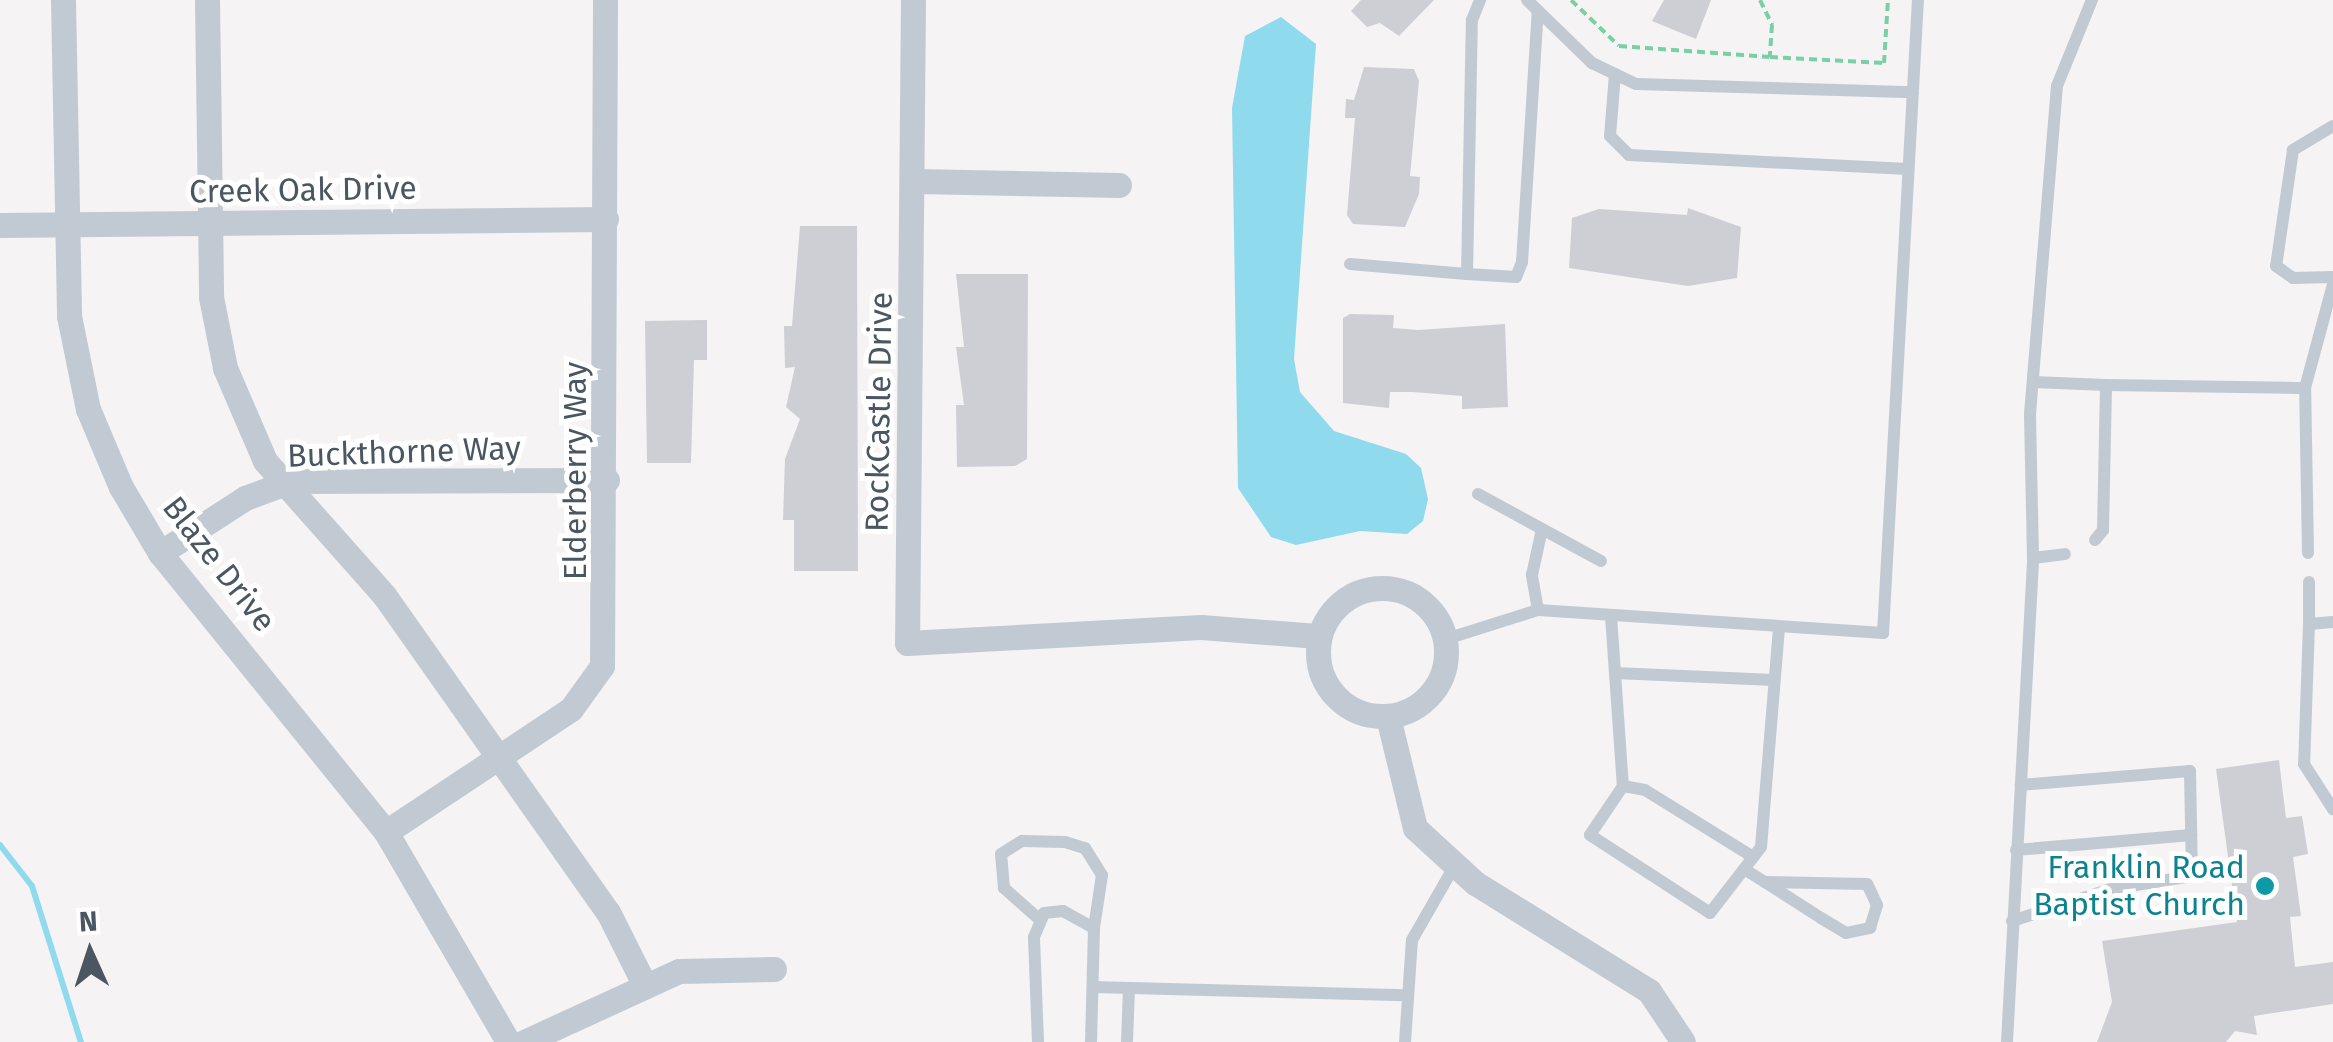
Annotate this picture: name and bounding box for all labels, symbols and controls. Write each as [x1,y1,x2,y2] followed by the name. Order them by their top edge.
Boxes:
[189,169,417,211] street label: Creek Oak Drive
[858,292,900,532] street label: RockCastle Drive
[556,362,594,580] street label: Elderberry Way
[286,429,522,475] street label: Buckthorne Way
[154,489,284,639] street label: Blaze Drive
[2033,849,2245,924] place label: Franklin Road Baptist Church
[2254,875,2276,897] marker: Franklin Road Baptist Church
[40,902,140,1002] north arrow
[78,905,99,939] text: N

